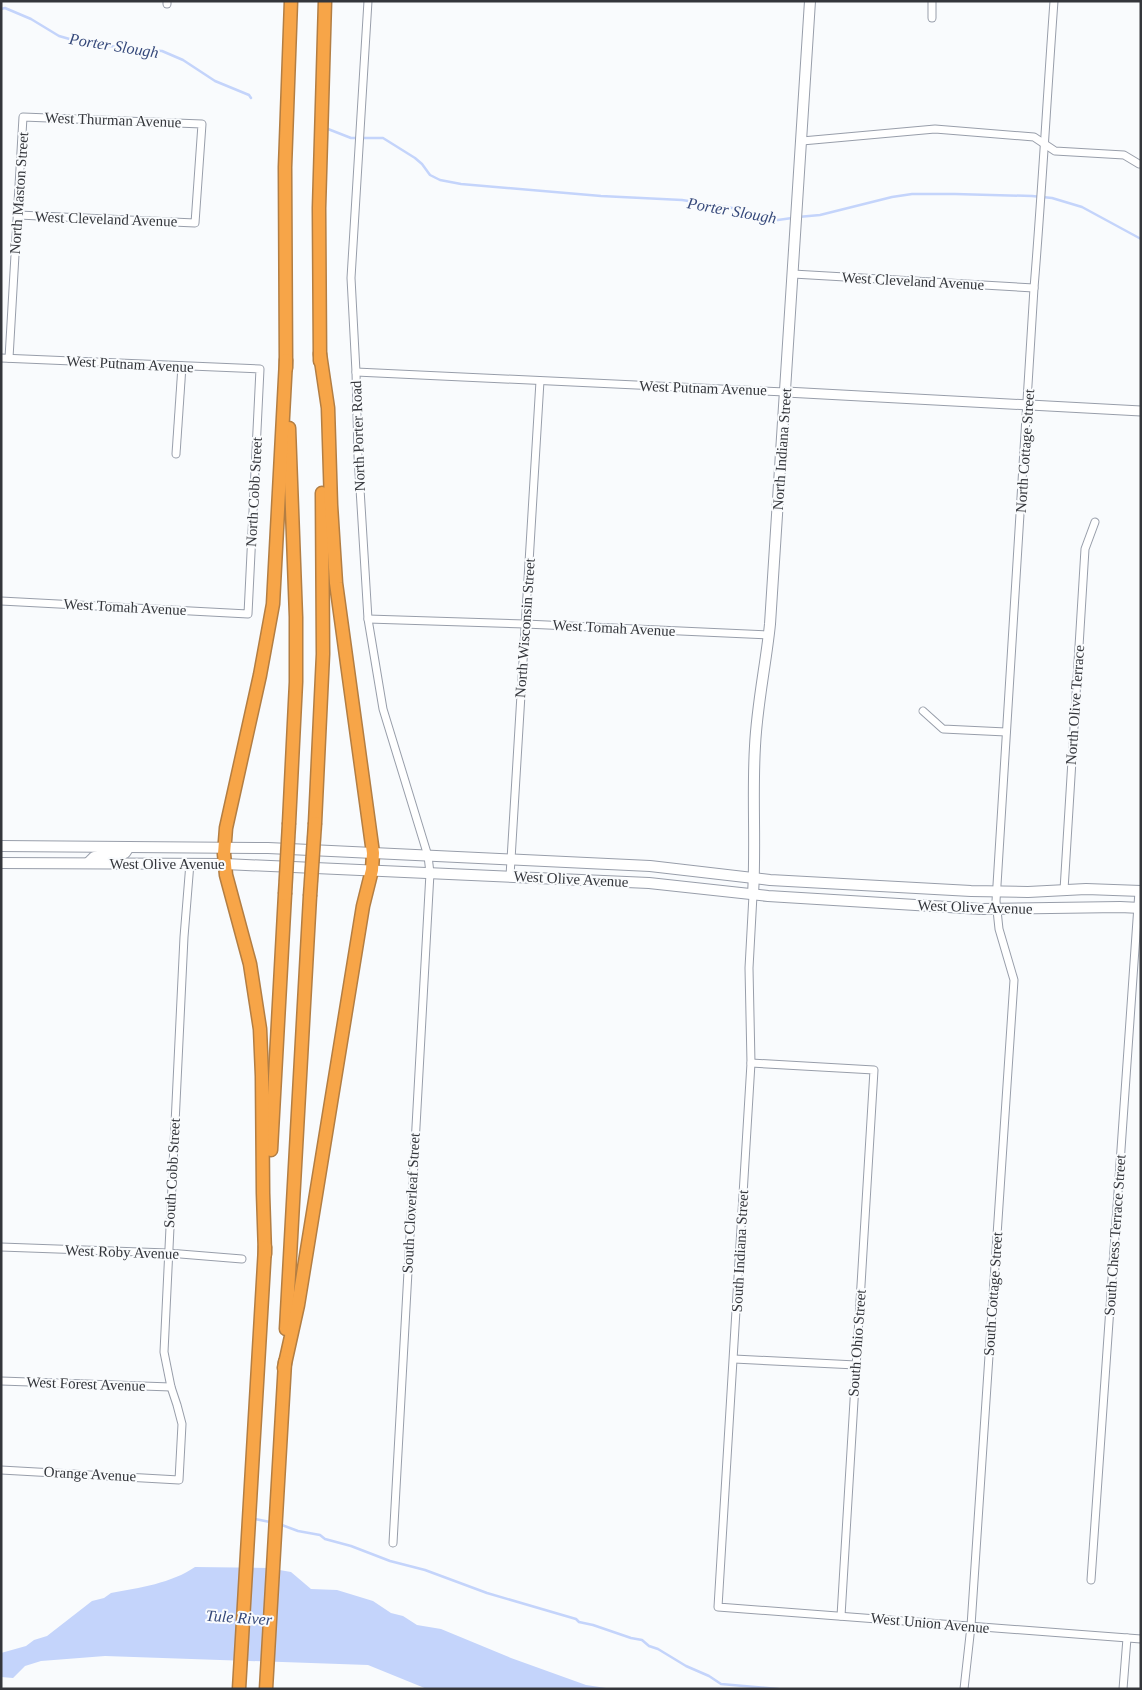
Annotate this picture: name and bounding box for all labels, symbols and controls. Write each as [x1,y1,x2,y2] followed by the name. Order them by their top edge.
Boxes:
[67,30,160,62] water label: Porter Slough
[44,110,182,130] street label: West Thurman Avenue
[7,131,31,255] street label: North Maston Street
[685,194,778,228] water label: Porter Slough
[34,209,178,229] street label: West Cleveland Avenue
[841,269,985,293] street label: West Cleveland Avenue
[66,353,194,375] street label: West Putnam Avenue
[639,378,767,398] street label: West Putnam Avenue
[348,380,368,492] street label: North Porter Road
[770,387,794,511] street label: North Indiana Street
[1013,388,1037,513] street label: North Cottage Street
[243,436,265,547] street label: North Cobb Street
[512,557,538,698] street label: North Wisconsin Street
[63,596,187,618] street label: West Tomah Avenue
[552,617,676,639] street label: West Tomah Avenue
[1063,644,1087,766] street label: North Olive Terrace
[109,856,225,872] street label: West Olive Avenue
[513,868,629,890] street label: West Olive Avenue
[917,897,1033,917] street label: West Olive Avenue
[161,1117,183,1228] street label: South Cobb Street
[399,1131,423,1274] street label: South Cloverleaf Street
[1101,1153,1129,1316] street label: South Chess Terrace Street
[729,1189,751,1313] street label: South Indiana Street
[981,1231,1005,1356] street label: South Cottage Street
[65,1242,180,1262] street label: West Roby Avenue
[845,1288,869,1397] street label: South Ohio Street
[26,1374,146,1394] street label: West Forest Avenue
[43,1464,137,1484] street label: Orange Avenue
[205,1607,273,1628] water label: Tule River
[870,1610,990,1636] street label: West Union Avenue

